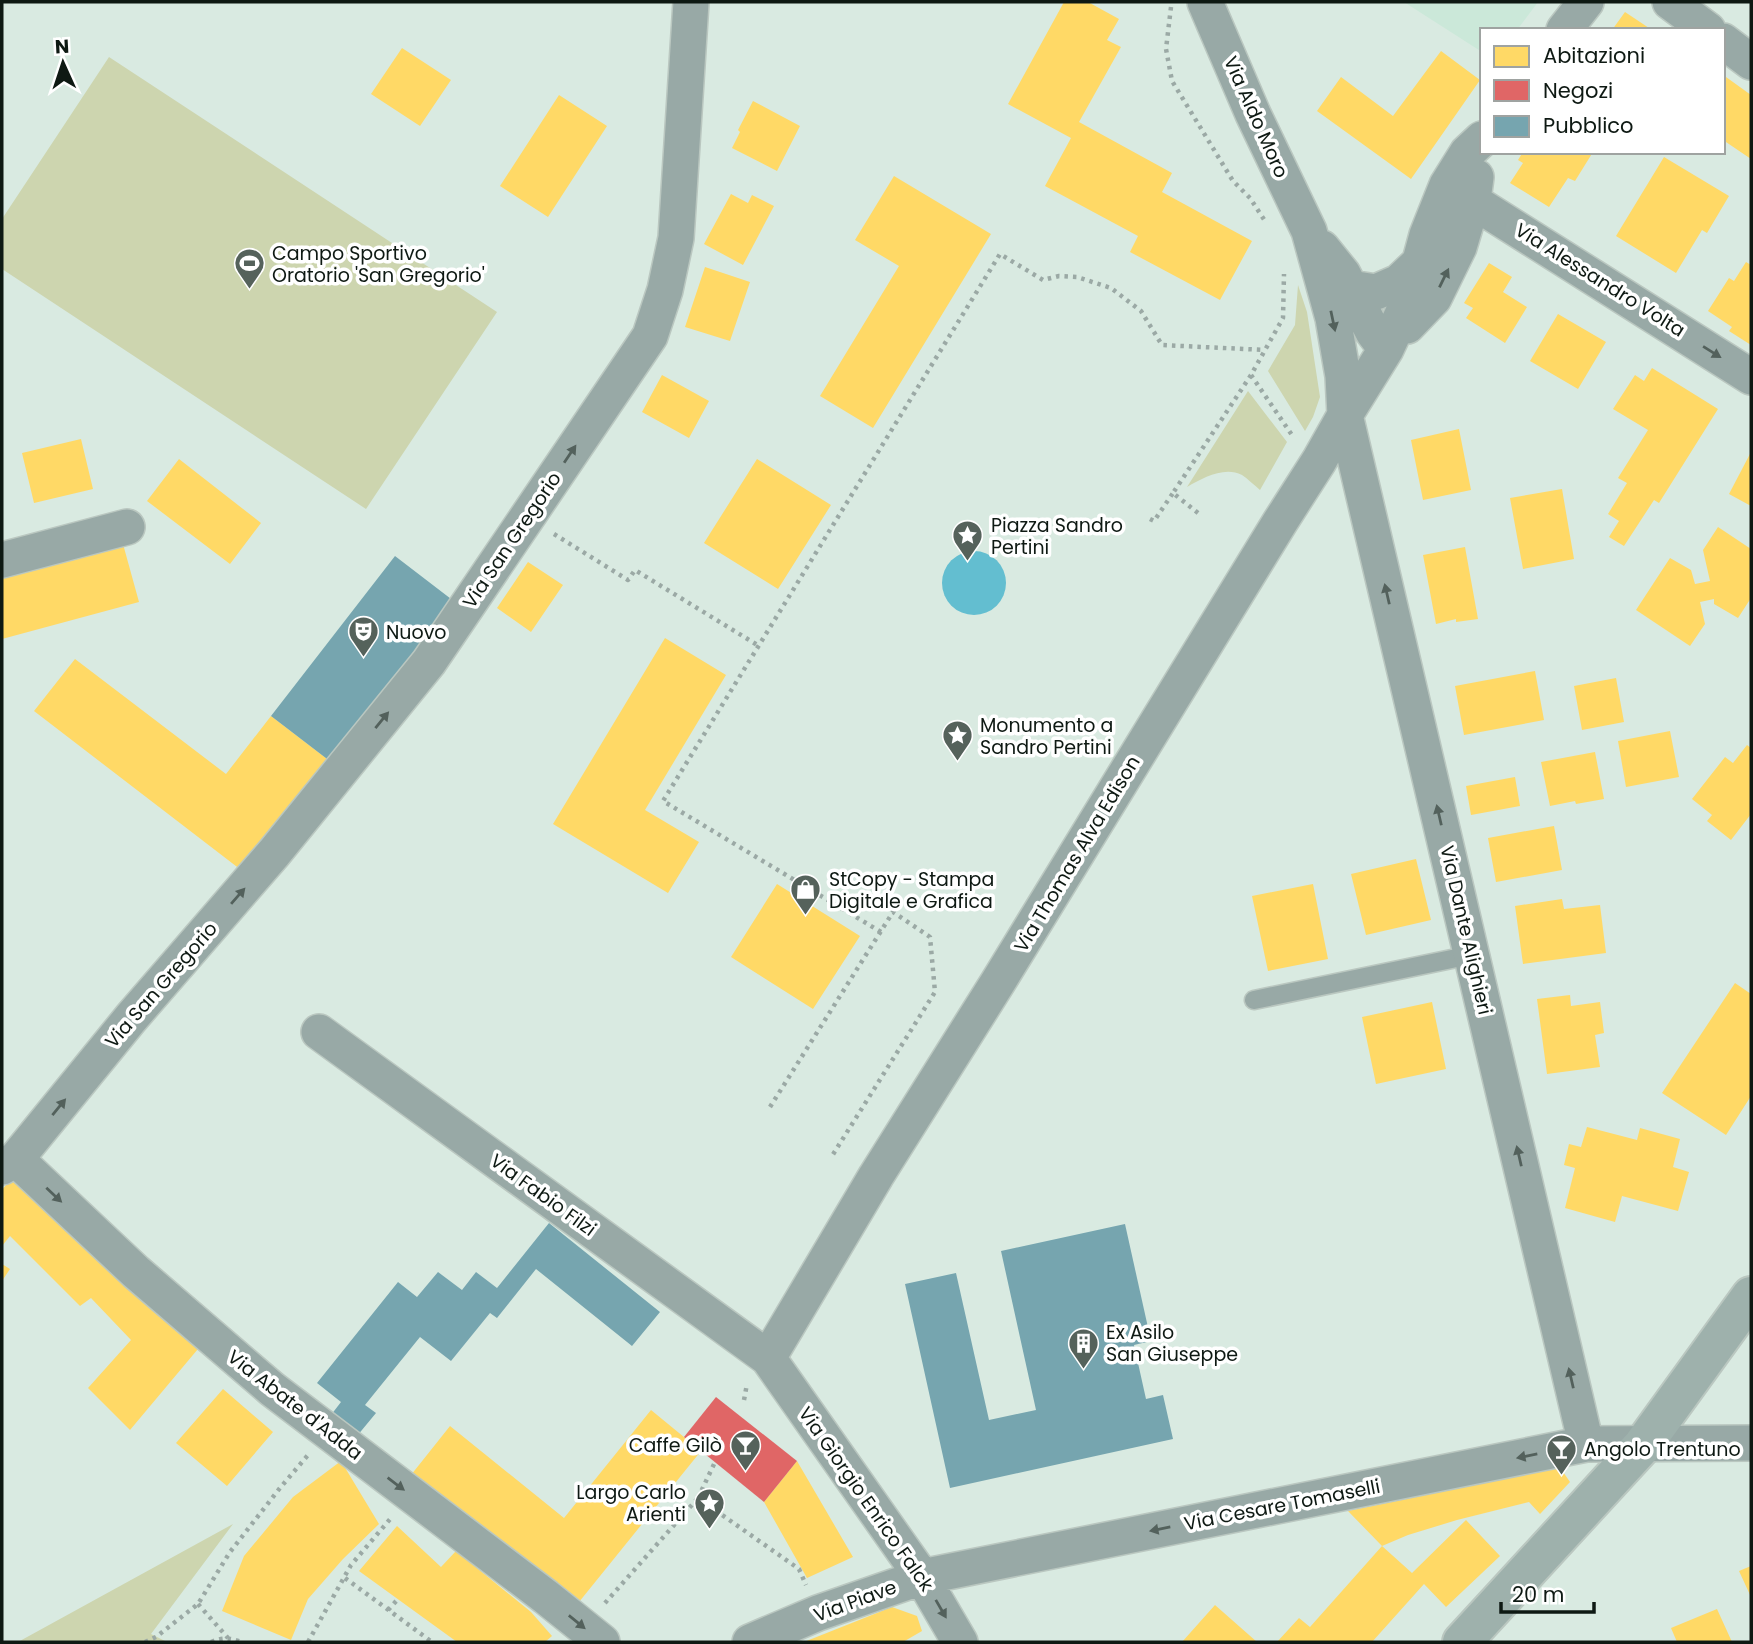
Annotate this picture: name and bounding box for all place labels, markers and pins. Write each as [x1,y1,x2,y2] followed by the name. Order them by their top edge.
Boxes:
[272,240,485,289] place label: Campo Sportivo Oratorio 'San Gregorio'
[232,247,266,291] sports icon: Campo Sportivo Oratorio 'San Gregorio'
[991,512,1123,561] place label: Piazza Sandro Pertini
[951,519,985,563] place icon: Piazza Sandro Pertini
[346,615,380,659] theatre icon: Nuovo
[386,619,447,646] place label: Nuovo
[980,712,1113,761] place label: Monumento a Sandro Pertini
[940,719,974,763] place icon: Monumento a Sandro Pertini
[829,866,994,915] place label: StCopy - Stampa Digitale e Grafica
[789,873,823,917] shop icon: StCopy - Stampa Digitale e Grafica
[1106,1319,1238,1368] place label: Ex Asilo San Giuseppe
[1066,1326,1100,1370] building icon: Ex Asilo San Giuseppe
[728,1428,762,1472] bar icon: Caffe Gilò
[629,1432,722,1459] place label: Caffe Gilò
[1544,1432,1578,1476] bar icon: Angolo Trentuno
[1584,1436,1741,1463] place label: Angolo Trentuno
[576,1479,686,1528] place label: Largo Carlo Arienti
[692,1486,726,1530] place icon: Largo Carlo Arienti

